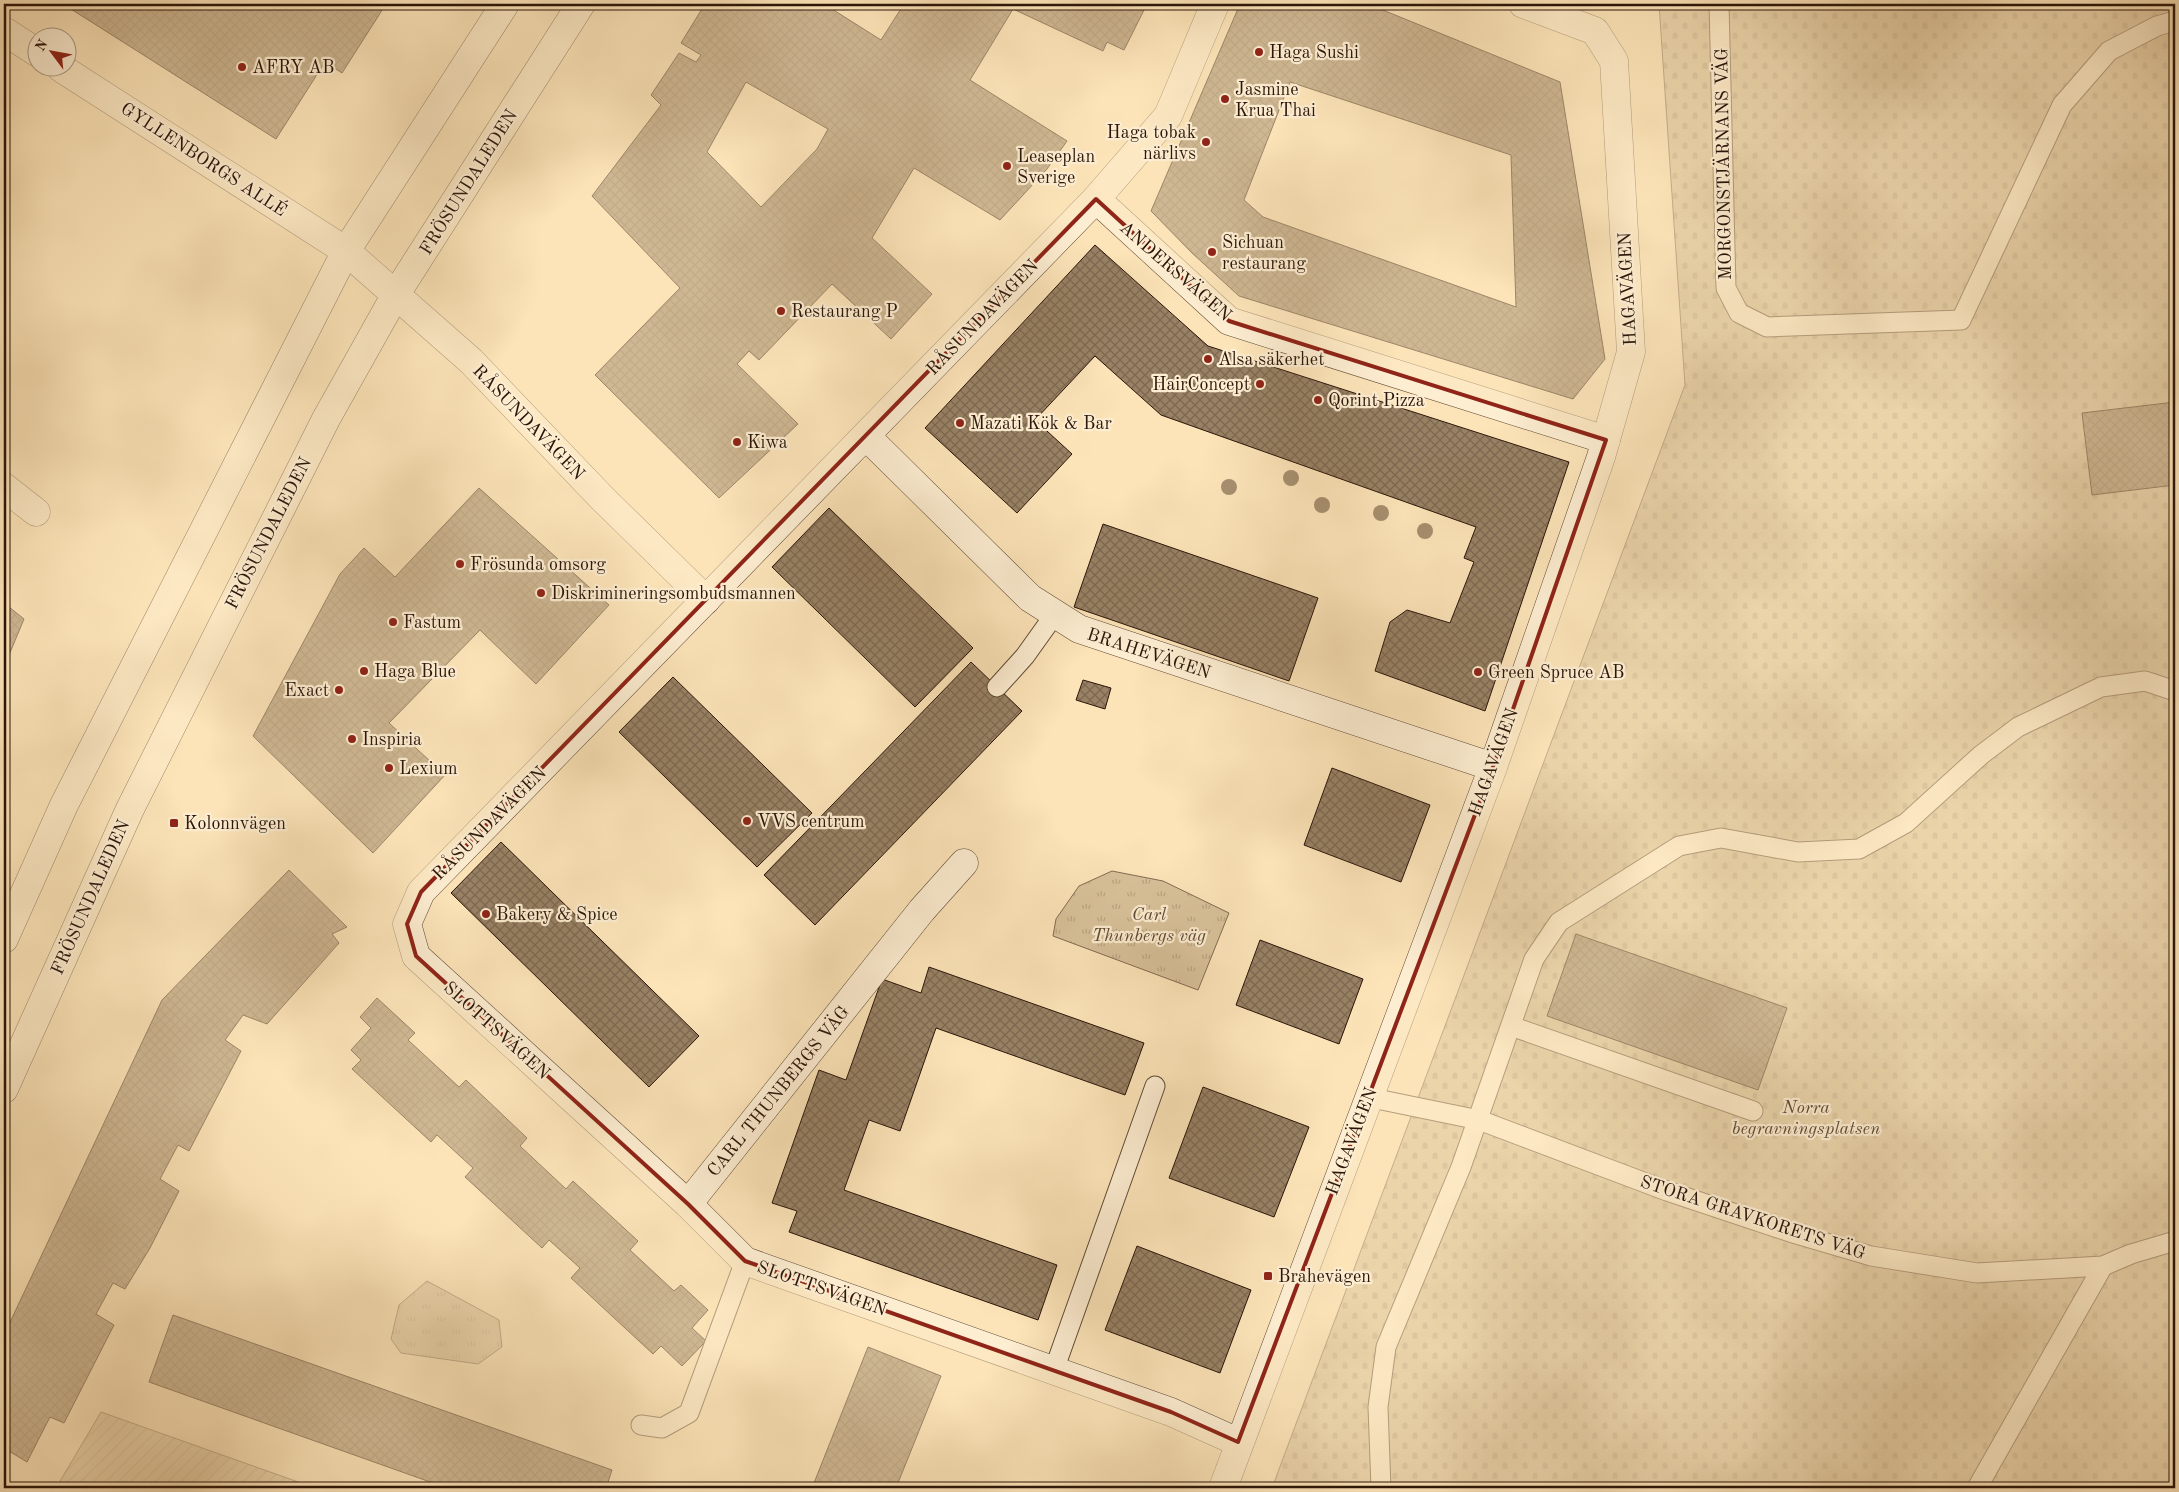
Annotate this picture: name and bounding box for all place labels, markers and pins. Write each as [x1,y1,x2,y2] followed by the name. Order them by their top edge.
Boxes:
[1269,44,1359,62] place label: Haga Sushi
[1253,46,1265,58] marker: Haga Sushi
[252,59,334,77] place label: AFRY AB
[236,61,248,73] marker: AFRY AB
[1235,81,1316,120] place label: Jasmine Krua Thai
[1219,93,1231,105] marker: Jasmine Krua Thai
[1107,124,1196,163] place label: Haga tobak närlivs
[1200,136,1212,148] marker: Haga tobak närlivs
[1017,148,1095,187] place label: Leaseplan Sverige
[1001,160,1013,172] marker: Leaseplan Sverige
[1222,234,1306,273] place label: Sichuan restaurang
[1206,246,1218,258] marker: Sichuan restaurang
[791,303,898,321] place label: Restaurang P
[775,305,787,317] marker: Restaurang P
[1218,351,1324,369] place label: Alsa säkerhet
[1202,353,1214,365] marker: Alsa säkerhet
[1152,376,1250,394] place label: HairConcept
[1254,378,1266,390] marker: HairConcept
[1328,392,1425,410] place label: Qorint Pizza
[1312,394,1324,406] marker: Qorint Pizza
[970,415,1112,433] place label: Mazati Kök & Bar
[954,417,966,429] marker: Mazati Kök & Bar
[747,434,788,452] place label: Kiwa
[731,436,743,448] marker: Kiwa
[470,556,606,574] place label: Frösunda omsorg
[454,558,466,570] marker: Frösunda omsorg
[551,585,796,603] place label: Diskrimineringsombudsmannen
[535,587,547,599] marker: Diskrimineringsombudsmannen
[403,614,461,632] place label: Fastum
[387,616,399,628] marker: Fastum
[374,663,456,681] place label: Haga Blue
[1488,664,1624,682] place label: Green Spruce AB
[358,665,370,677] marker: Haga Blue
[1472,666,1484,678] marker: Green Spruce AB
[284,682,329,700] place label: Exact
[333,684,345,696] marker: Exact
[362,731,422,749] place label: Inspiria
[346,733,358,745] marker: Inspiria
[399,760,457,778] place label: Lexium
[383,762,395,774] marker: Lexium
[757,813,864,831] place label: VVS centrum
[184,815,286,833] place label: Kolonnvägen
[741,815,753,827] marker: VVS centrum
[168,817,180,829] marker: Kolonnvägen
[496,906,618,924] place label: Bakery & Spice
[480,908,492,920] marker: Bakery & Spice
[1278,1268,1371,1286] place label: Brahevägen
[1262,1270,1274,1282] marker: Brahevägen

